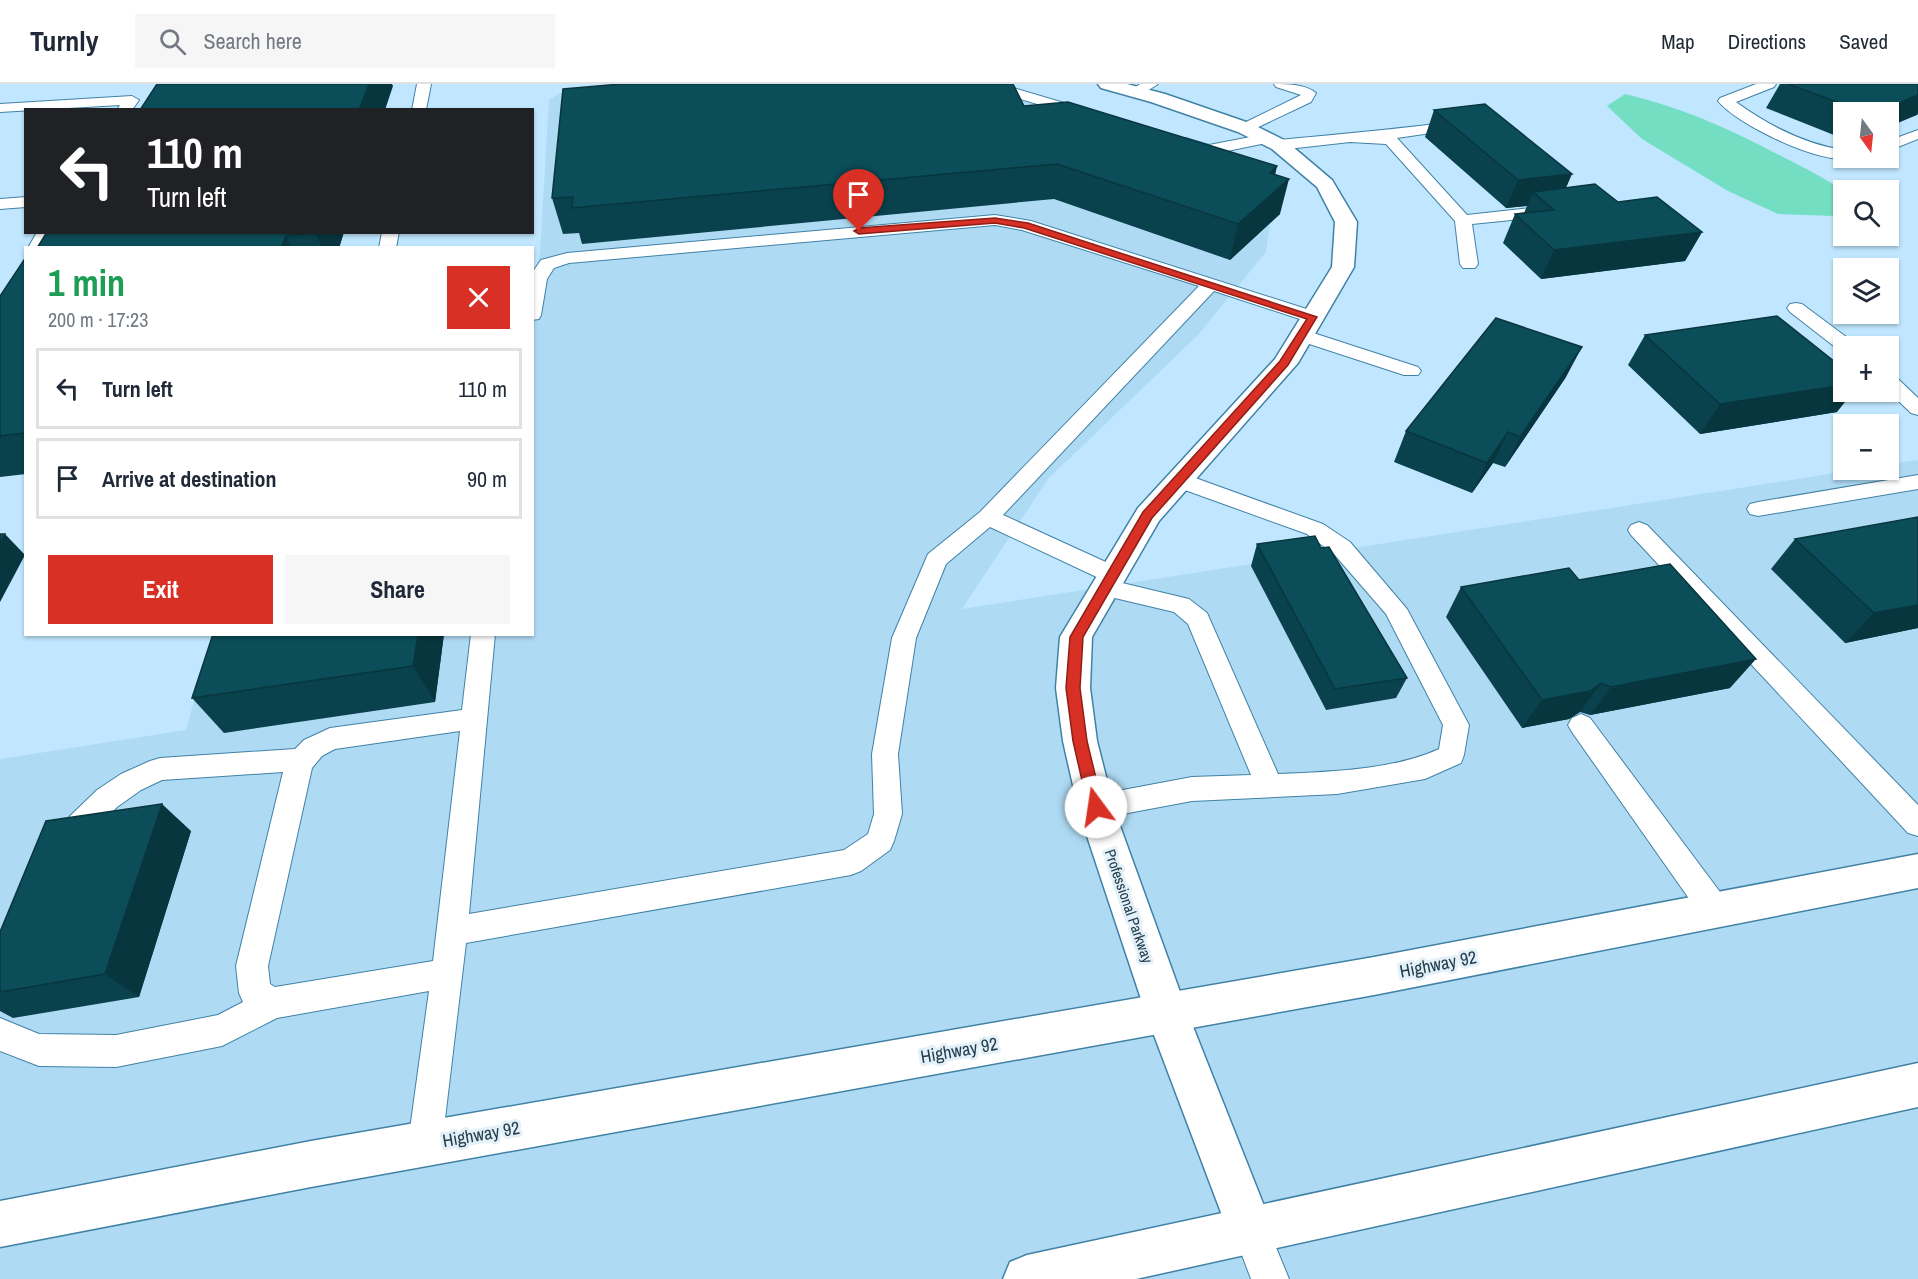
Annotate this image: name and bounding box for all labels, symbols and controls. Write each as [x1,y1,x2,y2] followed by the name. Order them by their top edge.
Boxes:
[135,14,555,68] search box
[30,22,99,60] text: Turnly
[156,25,189,58] icon: search
[204,26,302,56] text: Search here
[1661,27,1695,56] text: Map
[1728,27,1806,56] text: Directions
[1839,27,1888,56] text: Saved
[1833,102,1899,168] north arrow
[1833,102,1899,480] map controls
[147,125,243,181] text: 110 m
[48,132,126,210] icon: left
[833,169,884,231] pin
[842,178,875,211] icon: arrive
[147,179,226,215] text: Turn left
[1833,180,1899,246] button: search
[1833,258,1899,324] button: layers
[48,259,125,307] text: 1 min
[447,266,510,329] button: close
[48,306,148,333] text: 200 m · 17:23
[1833,336,1899,402] button: +
[51,372,84,405] icon: left
[102,374,173,404] text: Turn left
[458,374,507,404] text: 110 m
[1833,414,1899,480] button: −
[51,462,84,495] icon: arrive
[102,464,276,494] text: Arrive at destination
[467,464,507,494] text: 90 m
[48,555,273,624] button: Exit
[285,555,510,624] button: Share
[1064,775,1128,839] position arrow
[1100,846,1159,966] street label: Professional Parkway
[1397,944,1479,984] street label: Highway 92
[918,1031,1000,1069] street label: Highway 92
[440,1115,522,1153] street label: Highway 92

